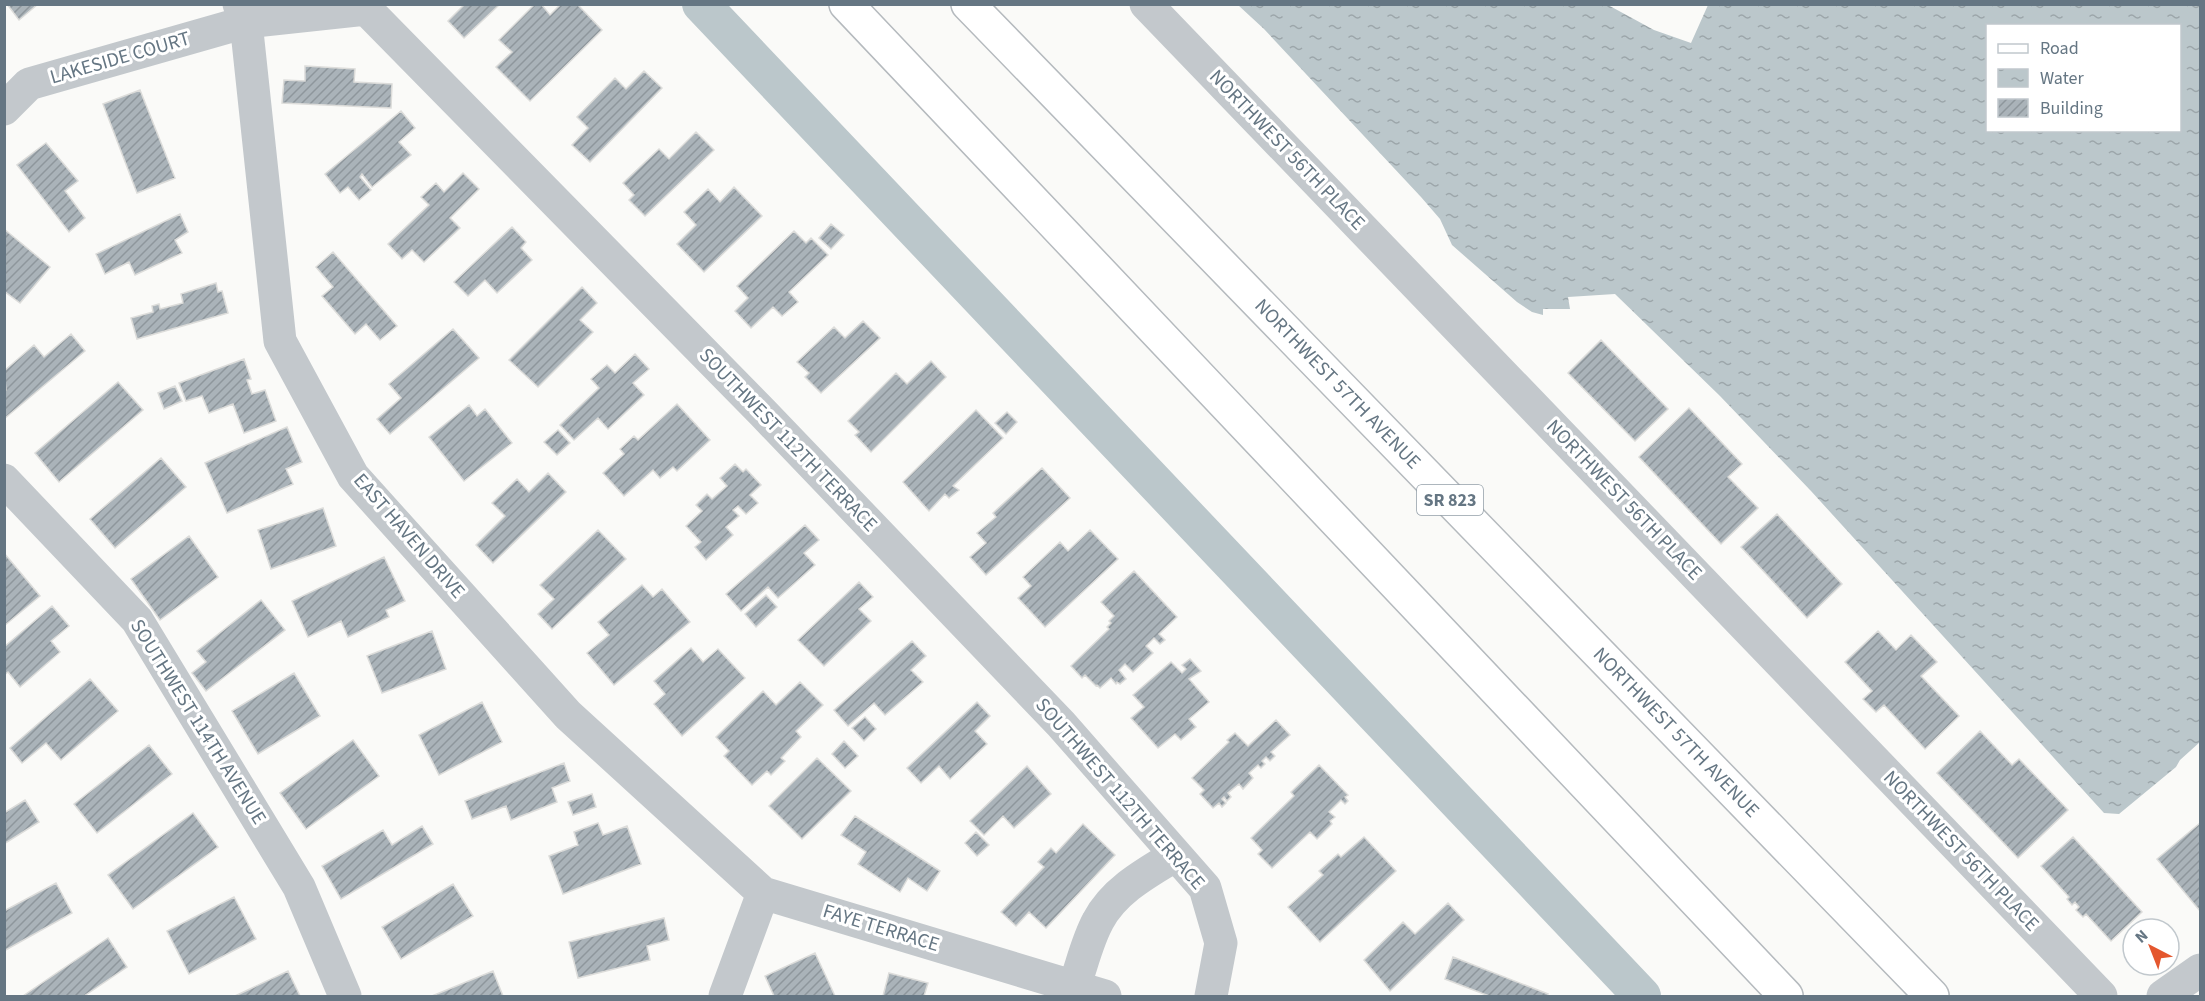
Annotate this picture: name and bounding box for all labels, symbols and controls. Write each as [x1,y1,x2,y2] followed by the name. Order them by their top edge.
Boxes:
[1986,24,2181,132] legend
[47,25,194,91] street label: LAKESIDE COURT
[2040,36,2079,61] text: Road
[1203,63,1371,237] street label: NORTHWEST 56TH PLACE
[2040,66,2084,91] text: Water
[2040,96,2103,121] text: Building
[1248,293,1427,476] street label: NORTHWEST 57TH AVENUE
[692,342,884,538] street label: SOUTHWEST 112TH TERRACE
[1540,413,1708,587] street label: NORTHWEST 56TH PLACE
[347,467,471,605] street label: EAST HAVEN DRIVE
[1417,485,1483,515] road number: SR 823
[123,614,273,830] street label: SOUTHWEST 114TH AVENUE
[1587,641,1766,824] street label: NORTHWEST 57TH AVENUE
[1029,692,1211,896] street label: SOUTHWEST 112TH TERRACE
[1877,764,2045,938] street label: NORTHWEST 56TH PLACE
[819,897,943,959] street label: FAYE TERRACE
[2121,917,2181,977] north arrow
[2130,925,2153,948] text: N

